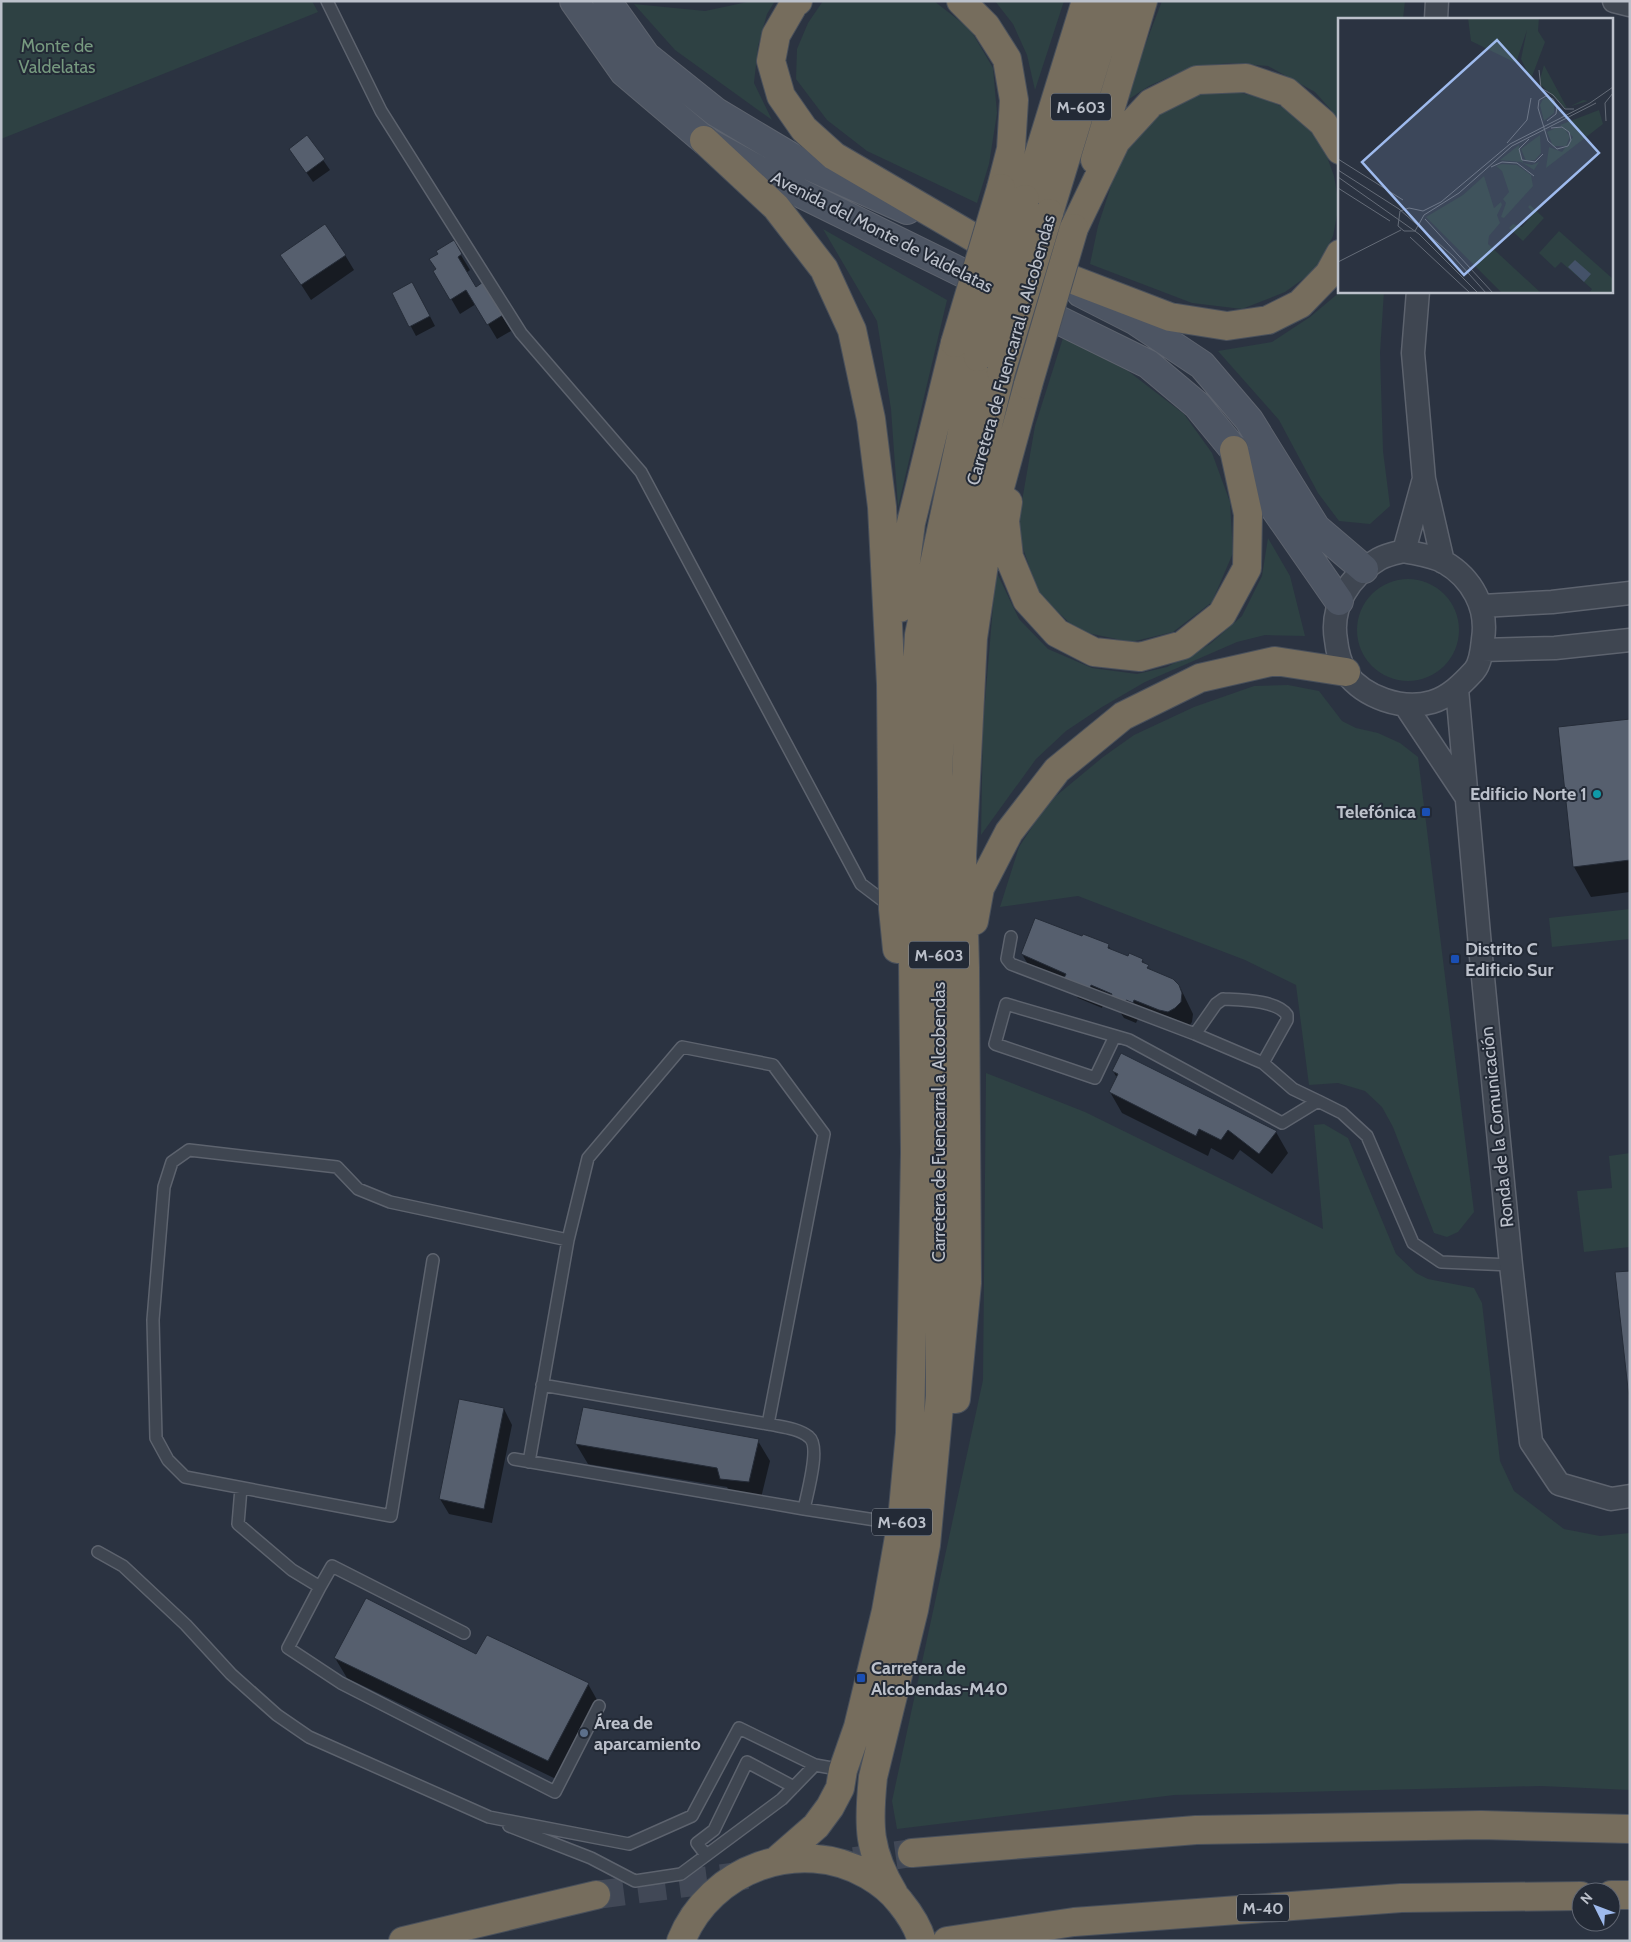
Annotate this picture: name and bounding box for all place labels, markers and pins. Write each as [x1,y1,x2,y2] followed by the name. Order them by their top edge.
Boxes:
[1470,783,1587,805] place label: Edificio Norte 1
[1591,788,1603,800] marker: Edificio Norte 1
[1336,801,1416,823] place label: Telefónica
[1420,806,1432,818] marker: Telefónica
[1465,938,1553,981] place label: Distrito C Edificio Sur
[1449,953,1461,965] marker: Distrito C Edificio Sur
[871,1657,1008,1700] place label: Carretera de Alcobendas-M40
[855,1672,867,1684] marker: Carretera de Alcobendas-M40
[594,1712,701,1755] place label: Área de aparcamiento
[578,1727,590,1739] marker: Área de aparcamiento

